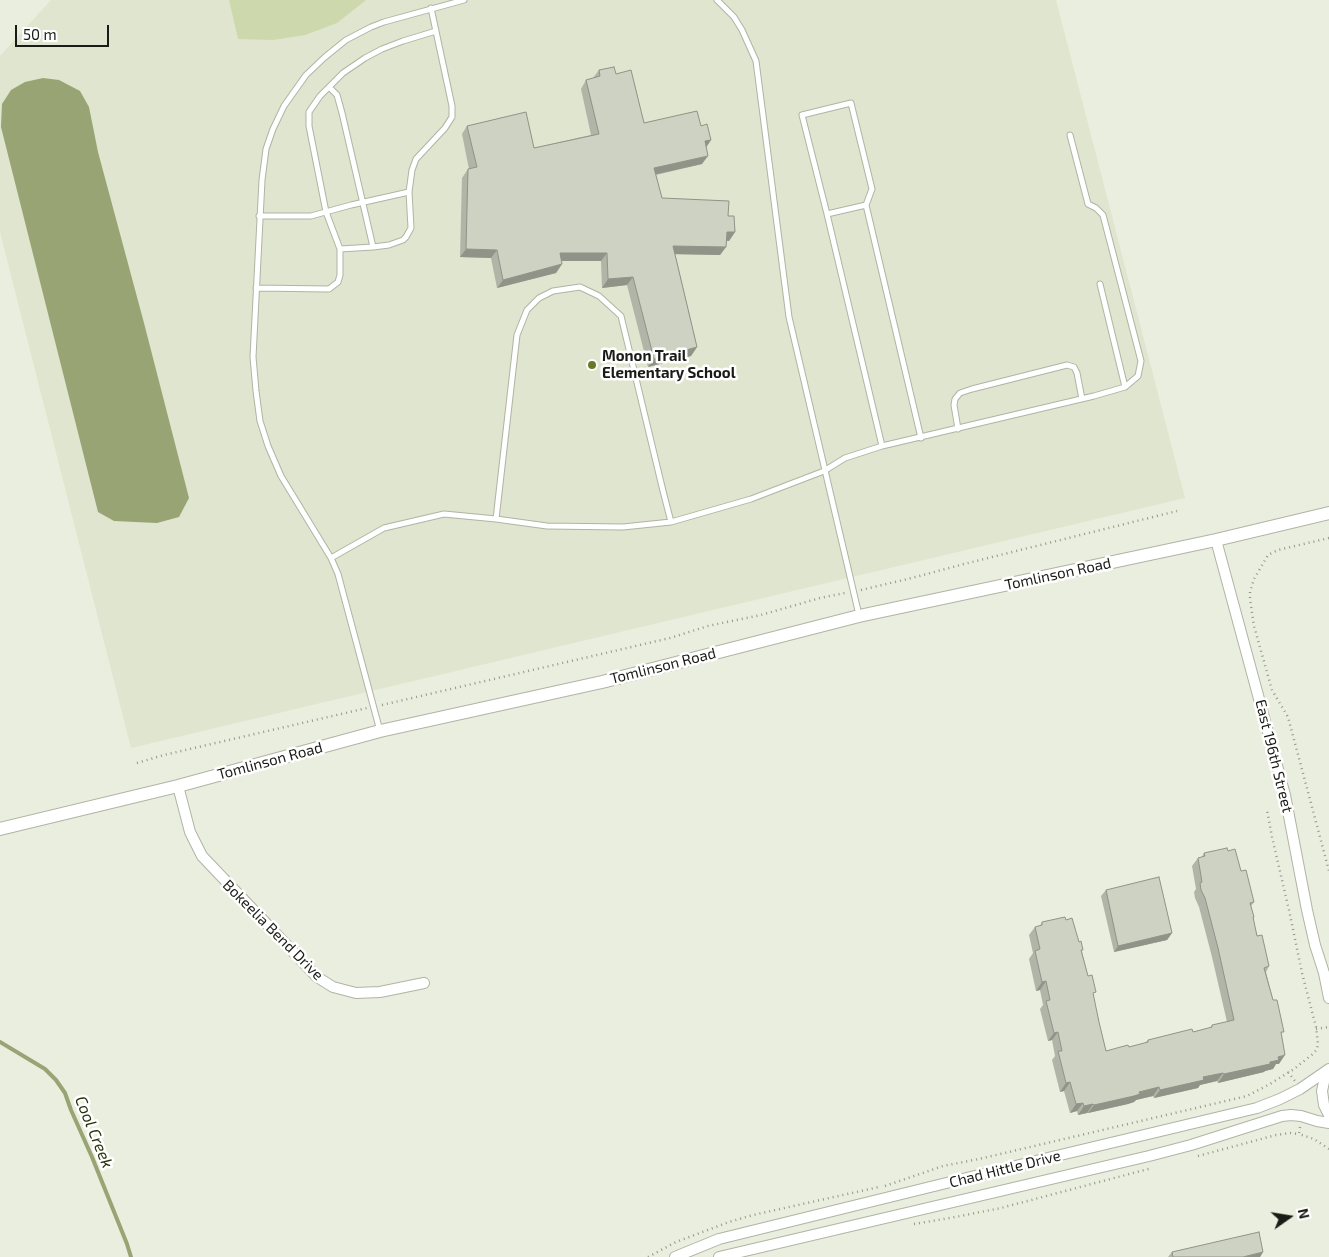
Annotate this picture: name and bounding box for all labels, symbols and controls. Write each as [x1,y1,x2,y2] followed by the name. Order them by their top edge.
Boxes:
[18,15,111,47] scale bar
[23,25,57,43] text: 50 m
[602,347,736,382] place label: Monon Trail Elementary School
[586,359,598,371] marker: Monon Trail Elementary School
[1003,554,1113,594] street label: Tomlinson Road
[608,644,718,688] street label: Tomlinson Road
[1251,698,1297,814] street label: East 196th Street
[215,738,325,784] street label: Tomlinson Road
[219,876,327,984] street label: Bokeelia Bend Drive
[71,1093,117,1171] water label: Cool Creek
[947,1146,1063,1192] street label: Chad Hittle Drive
[1264,1192,1314,1242] north arrow
[1295,1207,1314,1220] text: N

